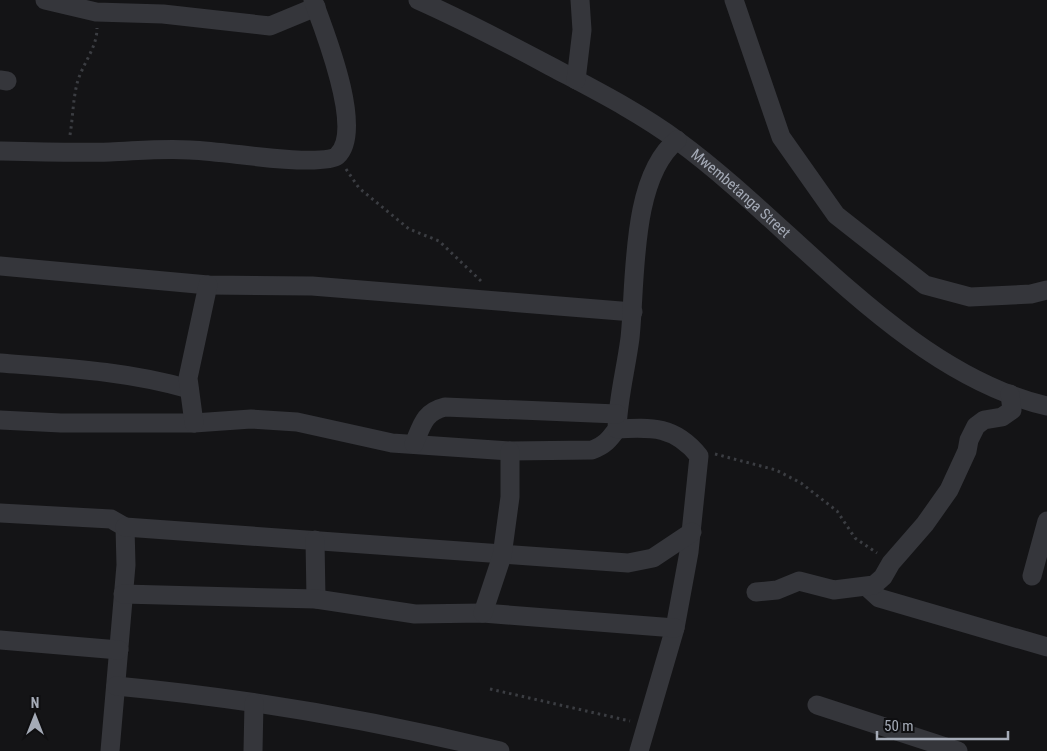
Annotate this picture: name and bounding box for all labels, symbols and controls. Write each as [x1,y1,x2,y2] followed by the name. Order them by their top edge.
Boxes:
[687,145,794,242] street label: Mwembetanga Street
[10,691,60,741] north arrow
[31,695,39,711] text: N
[877,708,1008,740] scale bar
[884,717,914,735] text: 50 m

